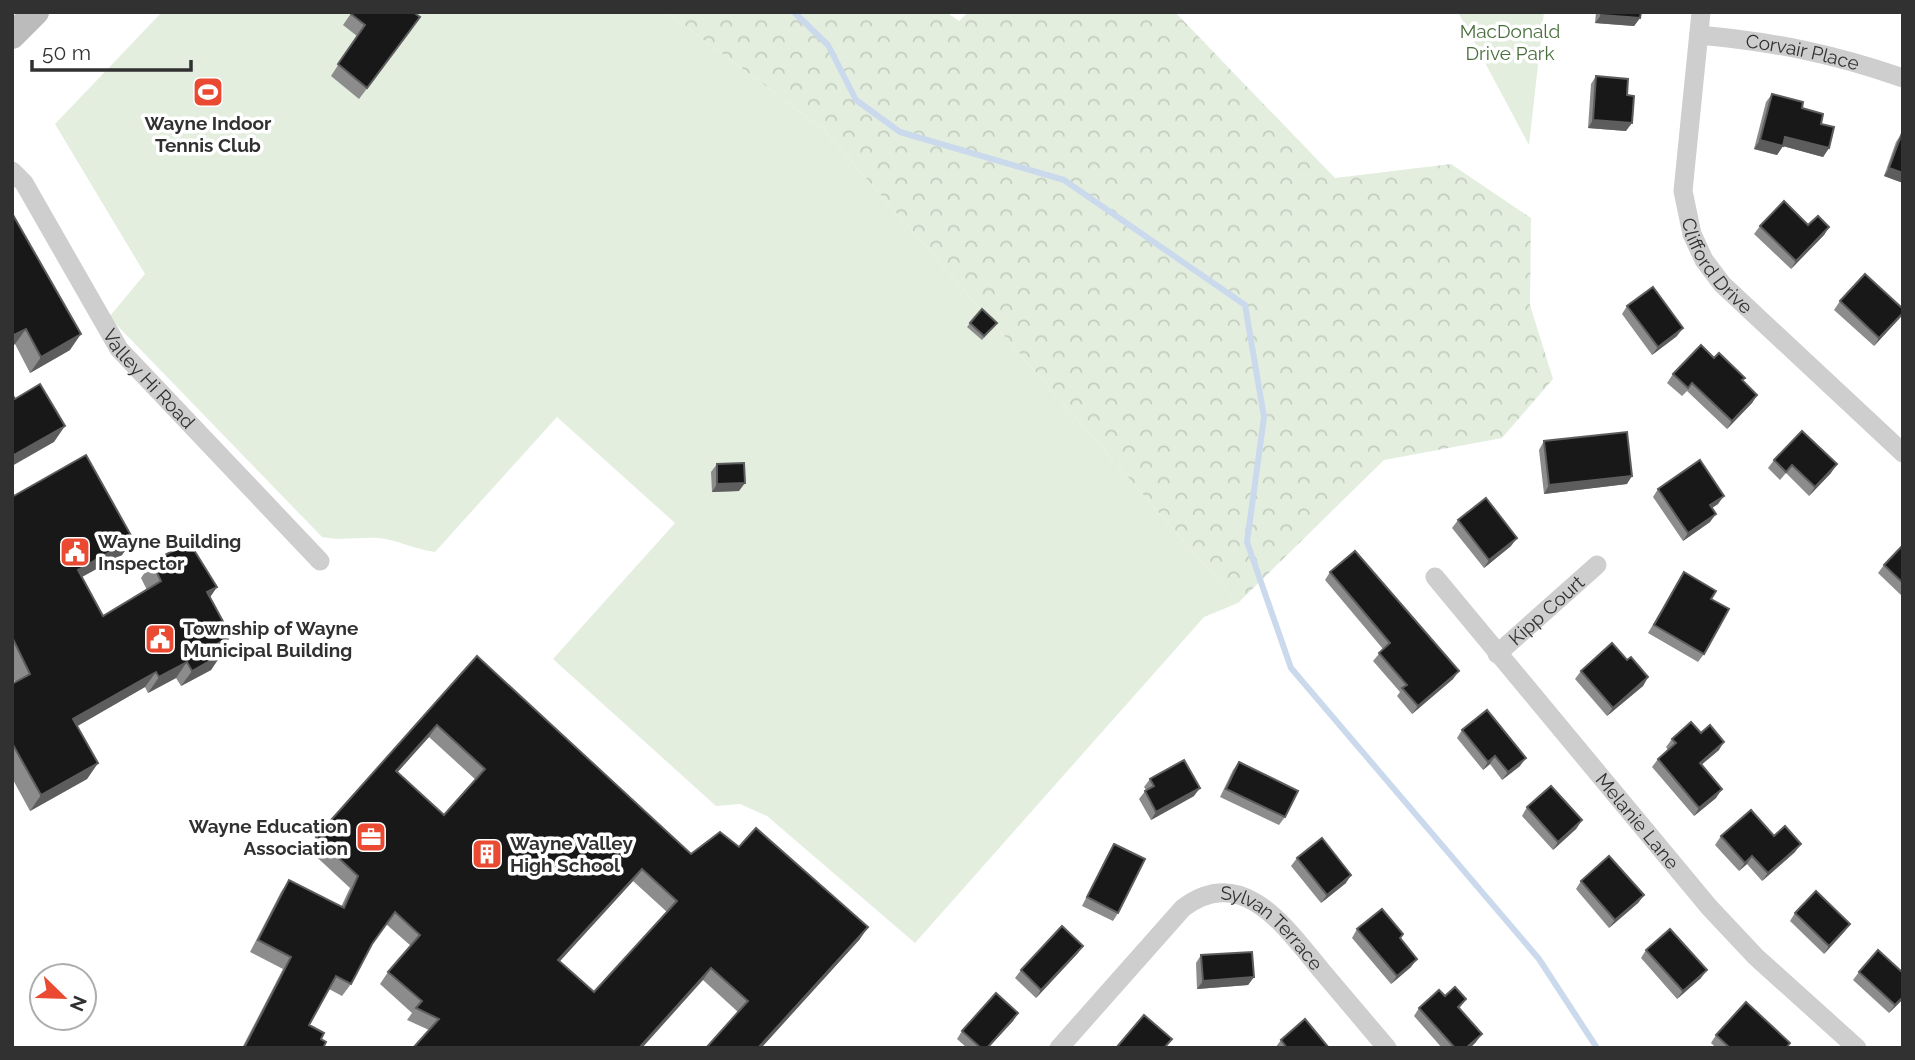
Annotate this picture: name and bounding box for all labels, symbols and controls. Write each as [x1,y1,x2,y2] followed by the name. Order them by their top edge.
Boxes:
[1460,20,1560,64] park label: MacDonald Drive Park
[32,28,191,72] scale bar
[1744,29,1862,74] street label: Corvair Place
[42,40,91,65] text: 50 m
[191,75,225,109] sports icon: Wayne Indoor Tennis Club
[145,112,272,156] place label: Wayne Indoor Tennis Club
[1678,216,1757,318] street label: Clifford Drive
[99,325,199,433] street label: Valley Hi Road
[98,530,241,574] place label: Wayne Building Inspector
[58,535,92,569] public building icon: Wayne Building Inspector
[1504,570,1589,649] street label: Kipp Court
[183,617,358,661] place label: Township of Wayne Municipal Building
[143,622,177,656] public building icon: Township of Wayne Municipal Building
[1591,768,1684,873] street label: Melanie Lane
[189,815,348,859] place label: Wayne Education Association
[354,820,388,854] office icon: Wayne Education Association
[510,832,633,876] place label: Wayne Valley High School
[470,837,504,871] building icon: Wayne Valley High School
[1220,882,1327,974] street label: Sylvan Terrace
[28,962,98,1032] north arrow
[66,993,92,1015] text: N

